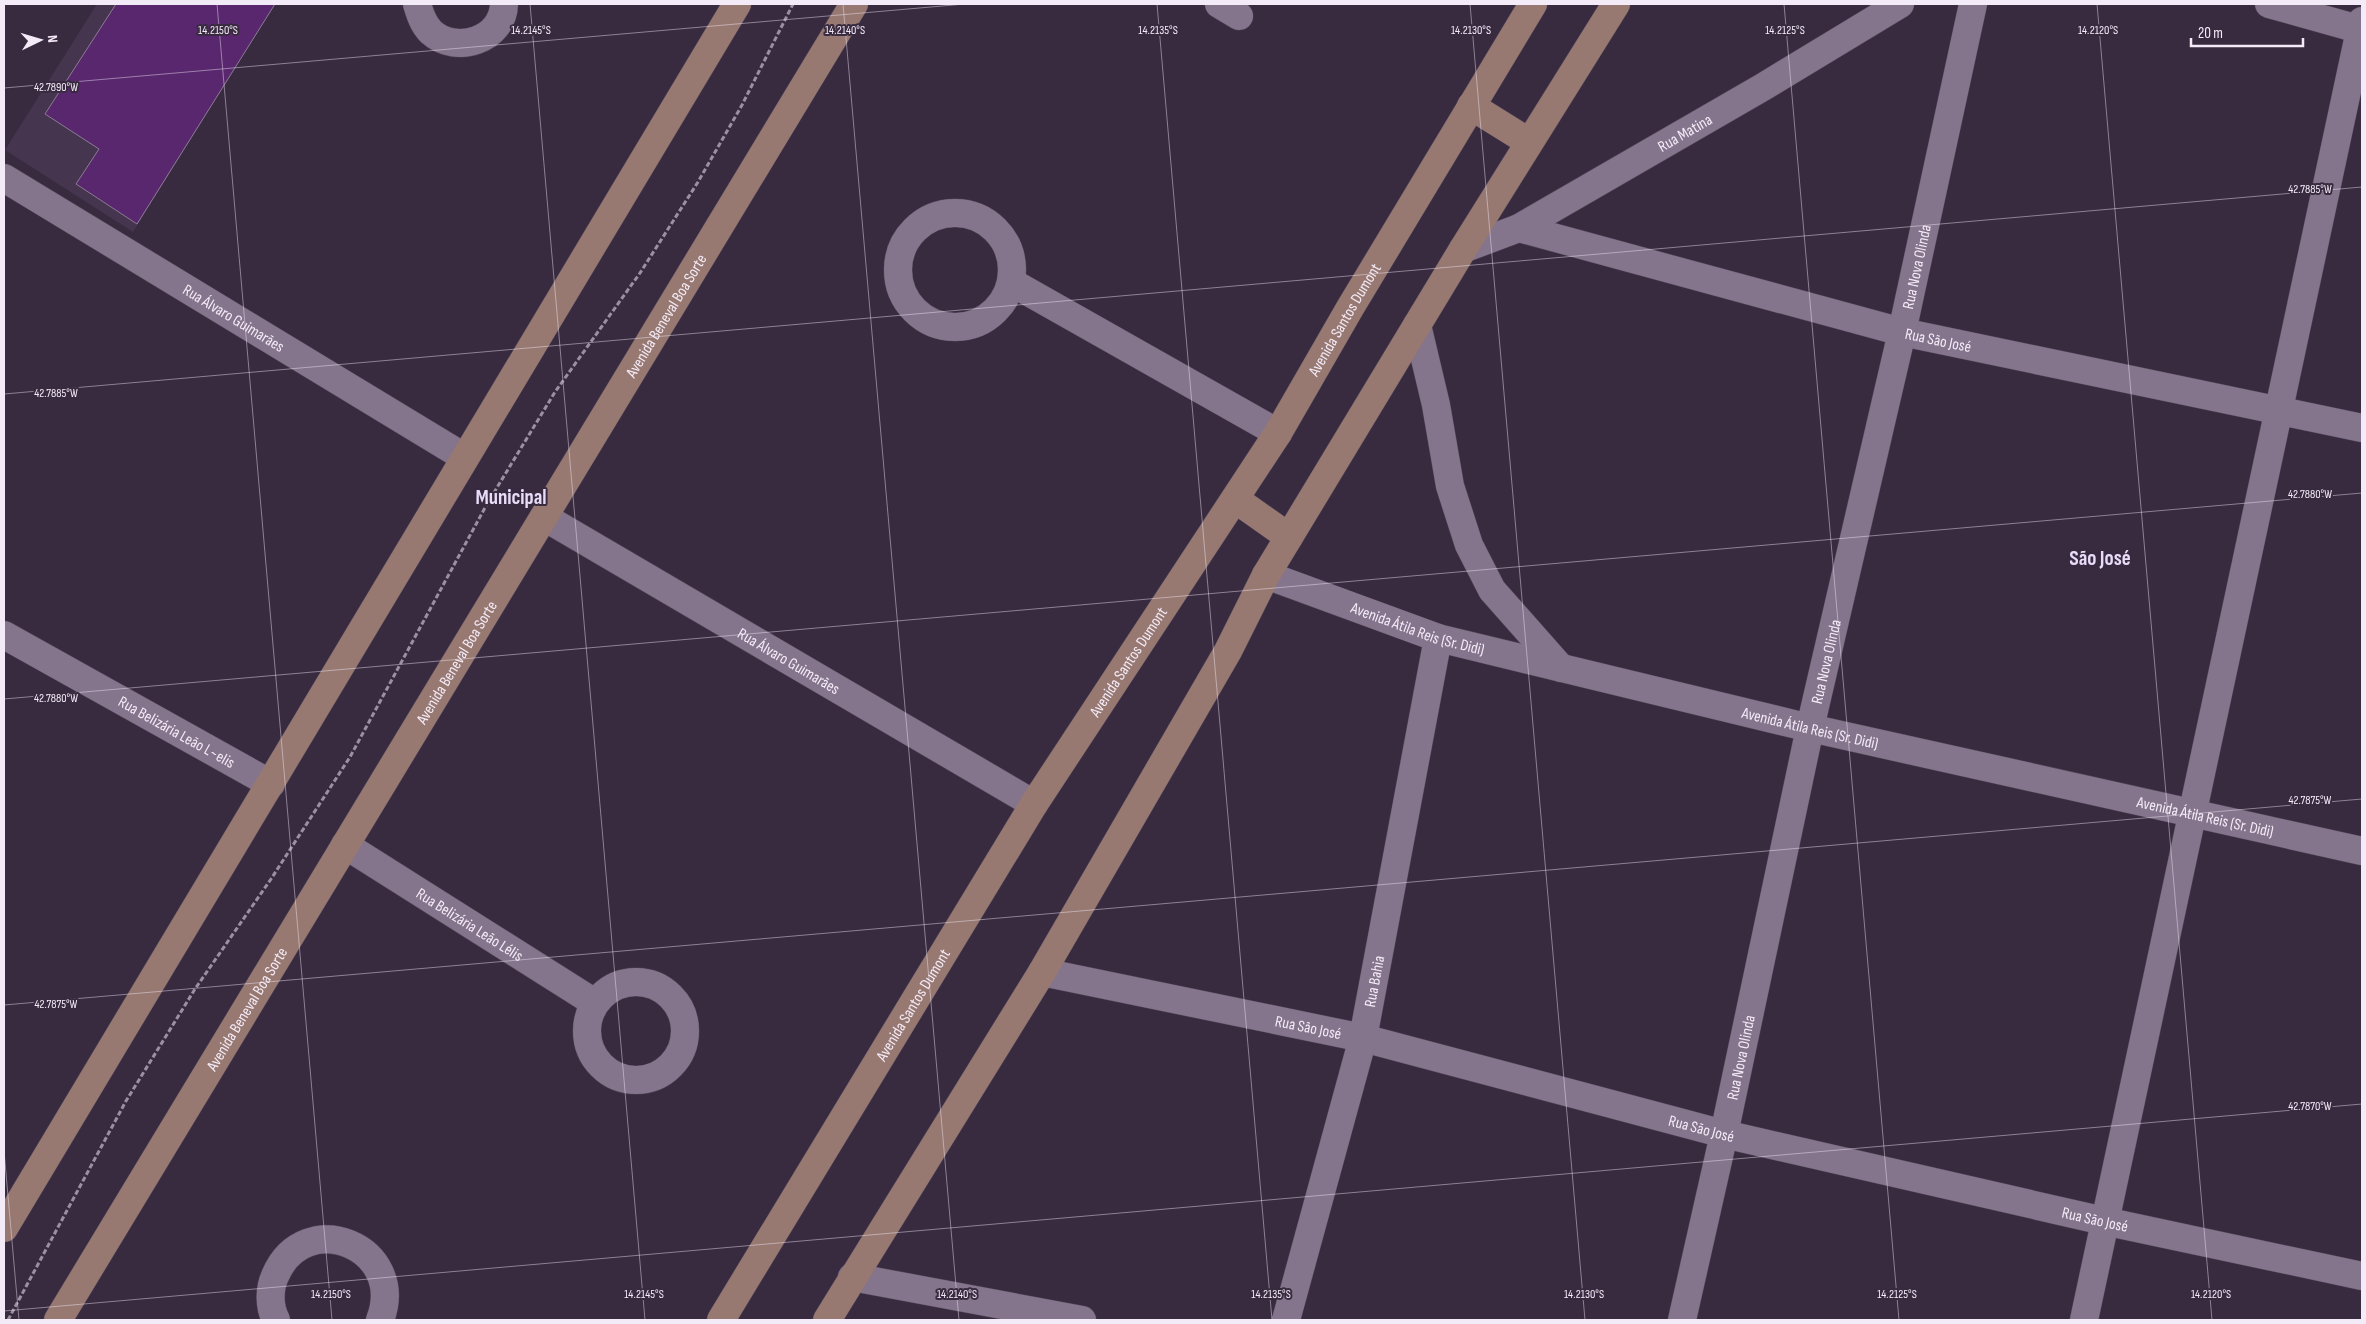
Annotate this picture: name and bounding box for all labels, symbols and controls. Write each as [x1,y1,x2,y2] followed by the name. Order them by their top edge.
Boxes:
[15,15,65,65] north arrow
[2191,15,2304,47] scale bar
[198,23,238,38] text: 14.2150°S
[511,23,551,38] text: 14.2145°S
[825,23,865,38] text: 14.2140°S
[1138,23,1178,38] text: 14.2135°S
[1451,23,1491,38] text: 14.2130°S
[1765,23,1805,38] text: 14.2125°S
[2078,23,2118,38] text: 14.2120°S
[2198,24,2223,43] text: 20 m
[44,34,61,43] text: N
[34,80,78,95] text: 42.7890°W
[1655,111,1716,157] street label: Rua Matina
[2288,182,2332,197] text: 42.7885°W
[1899,223,1936,311] street label: Rua Nova Olinda
[622,251,711,382] street label: Avenida Beneval Boa Sorte
[1304,260,1386,381] street label: Avenida Santos Dumont
[179,281,288,357] street label: Rua Álvaro Guimarães
[1903,325,1973,357] street label: Rua São José
[34,386,78,401] text: 42.7885°W
[475,485,547,510] district label: Municipal
[2288,487,2332,502] text: 42.7880°W
[2069,546,2131,571] district label: São José
[412,598,502,729] street label: Avenida Beneval Boa Sorte
[1347,599,1486,660] street label: Avenida Átila Reis (Sr. Didi)
[1085,604,1172,722] street label: Avenida Santos Dumont
[1808,618,1846,706] street label: Rua Nova Olinda
[734,624,843,699] street label: Rua Álvaro Guimarães
[34,691,78,706] text: 42.7880°W
[114,693,238,773] street label: Rua Belizária Leão L~elis
[1739,704,1880,754] street label: Avenida Átila Reis (Sr. Didi)
[2134,793,2275,842] street label: Avenida Átila Reis (Sr. Didi)
[2289,793,2332,808] text: 42.7875°W
[412,885,526,966] street label: Rua Belizária Leão Lélis
[203,944,292,1075] street label: Avenida Beneval Boa Sorte
[872,946,955,1066] street label: Avenida Santos Dumont
[1361,954,1389,1009] street label: Rua Bahia
[35,997,78,1012] text: 42.7875°W
[1273,1012,1343,1044] street label: Rua São José
[1723,1014,1760,1102] street label: Rua Nova Olinda
[2288,1099,2332,1114] text: 42.7870°W
[1666,1112,1736,1147] street label: Rua São José
[2060,1204,2130,1237] street label: Rua São José
[311,1287,351,1302] text: 14.2150°S
[624,1287,664,1302] text: 14.2145°S
[937,1287,977,1302] text: 14.2140°S
[1251,1287,1291,1302] text: 14.2135°S
[1564,1287,1604,1302] text: 14.2130°S
[1877,1287,1917,1302] text: 14.2125°S
[2191,1287,2231,1302] text: 14.2120°S

